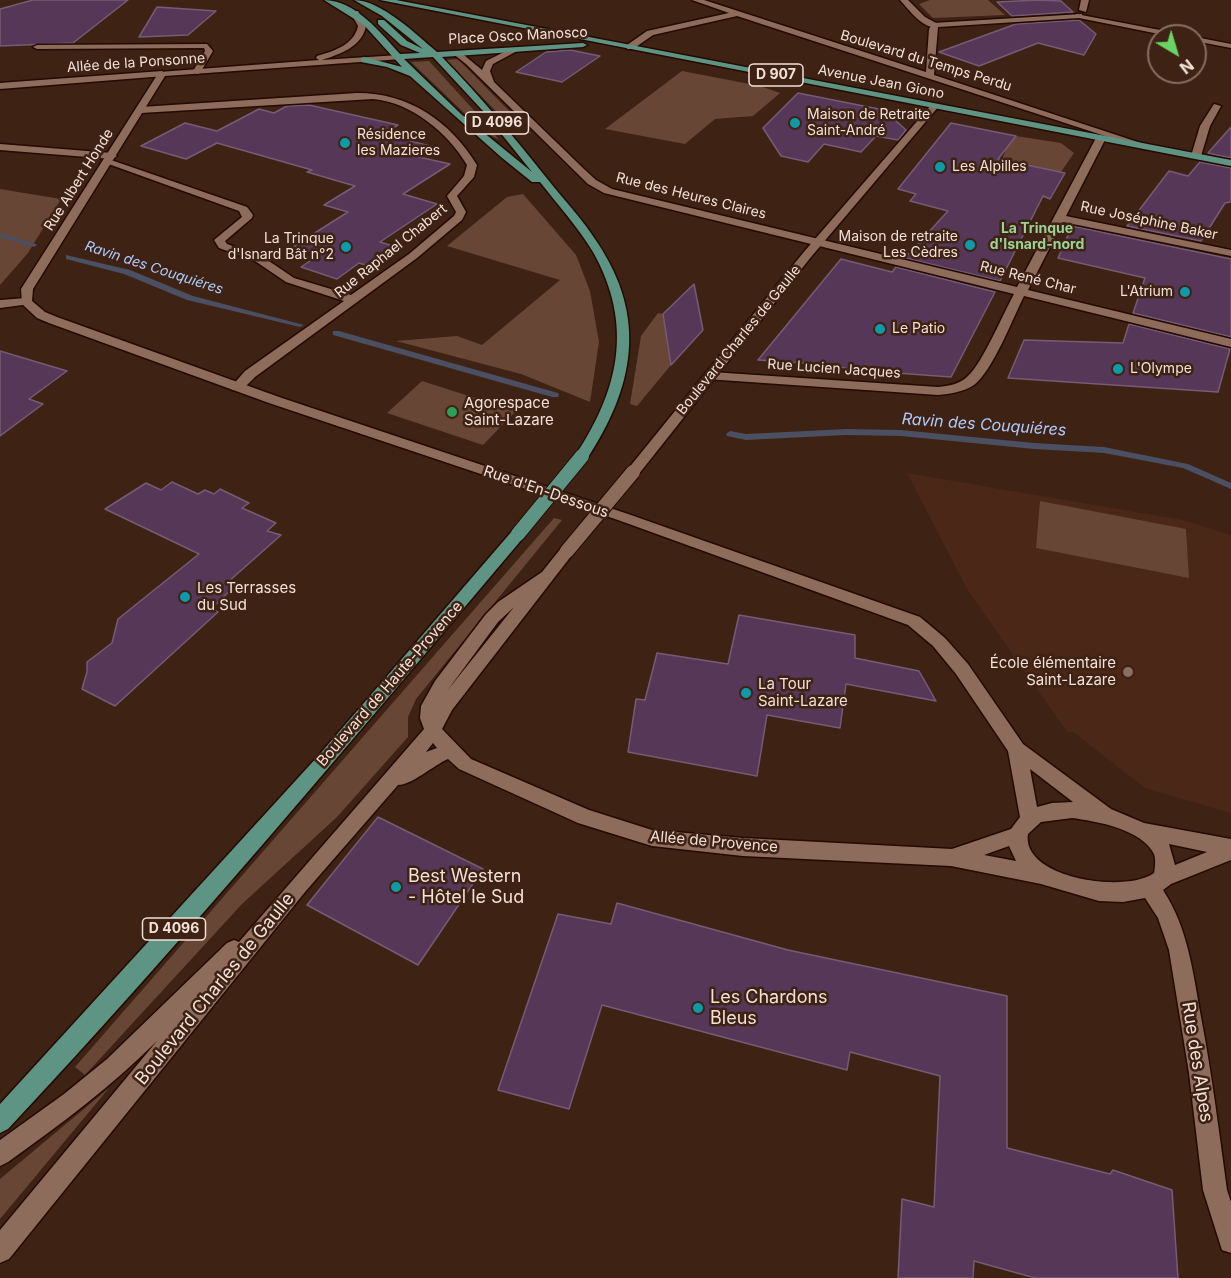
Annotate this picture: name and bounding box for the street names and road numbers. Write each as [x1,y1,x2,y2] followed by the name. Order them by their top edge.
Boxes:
[448,24,588,48] street label: Place Osco Manosco
[838,27,1014,95] street label: Boulevard du Temps Perdu
[66,50,206,76] street label: Allée de la Ponsonne
[816,62,946,102] street label: Avenue Jean Giono
[749,64,803,86] road number: D 907
[466,112,528,134] road number: D 4096
[41,126,117,234] street label: Rue Albert Honde
[614,169,768,223] street label: Rue des Heures Claires
[1079,198,1219,244] street label: Rue Joséphine Baker
[331,201,451,301] street label: Rue Raphael Chabert
[978,258,1078,298] street label: Rue René Char
[674,262,804,418] street label: Boulevard Charles de Gaulle
[767,356,901,382] street label: Rue Lucien Jacques
[481,462,611,522] street label: Rue d'En-Dessous
[313,598,467,770] street label: Boulevard de Haute-Provence
[649,827,779,857] street label: Allée de Provence
[131,889,299,1089] street label: Boulevard Charles de Gaulle
[142,918,206,940] road number: D 4096
[1177,1000,1217,1124] street label: Rue des Alpes

